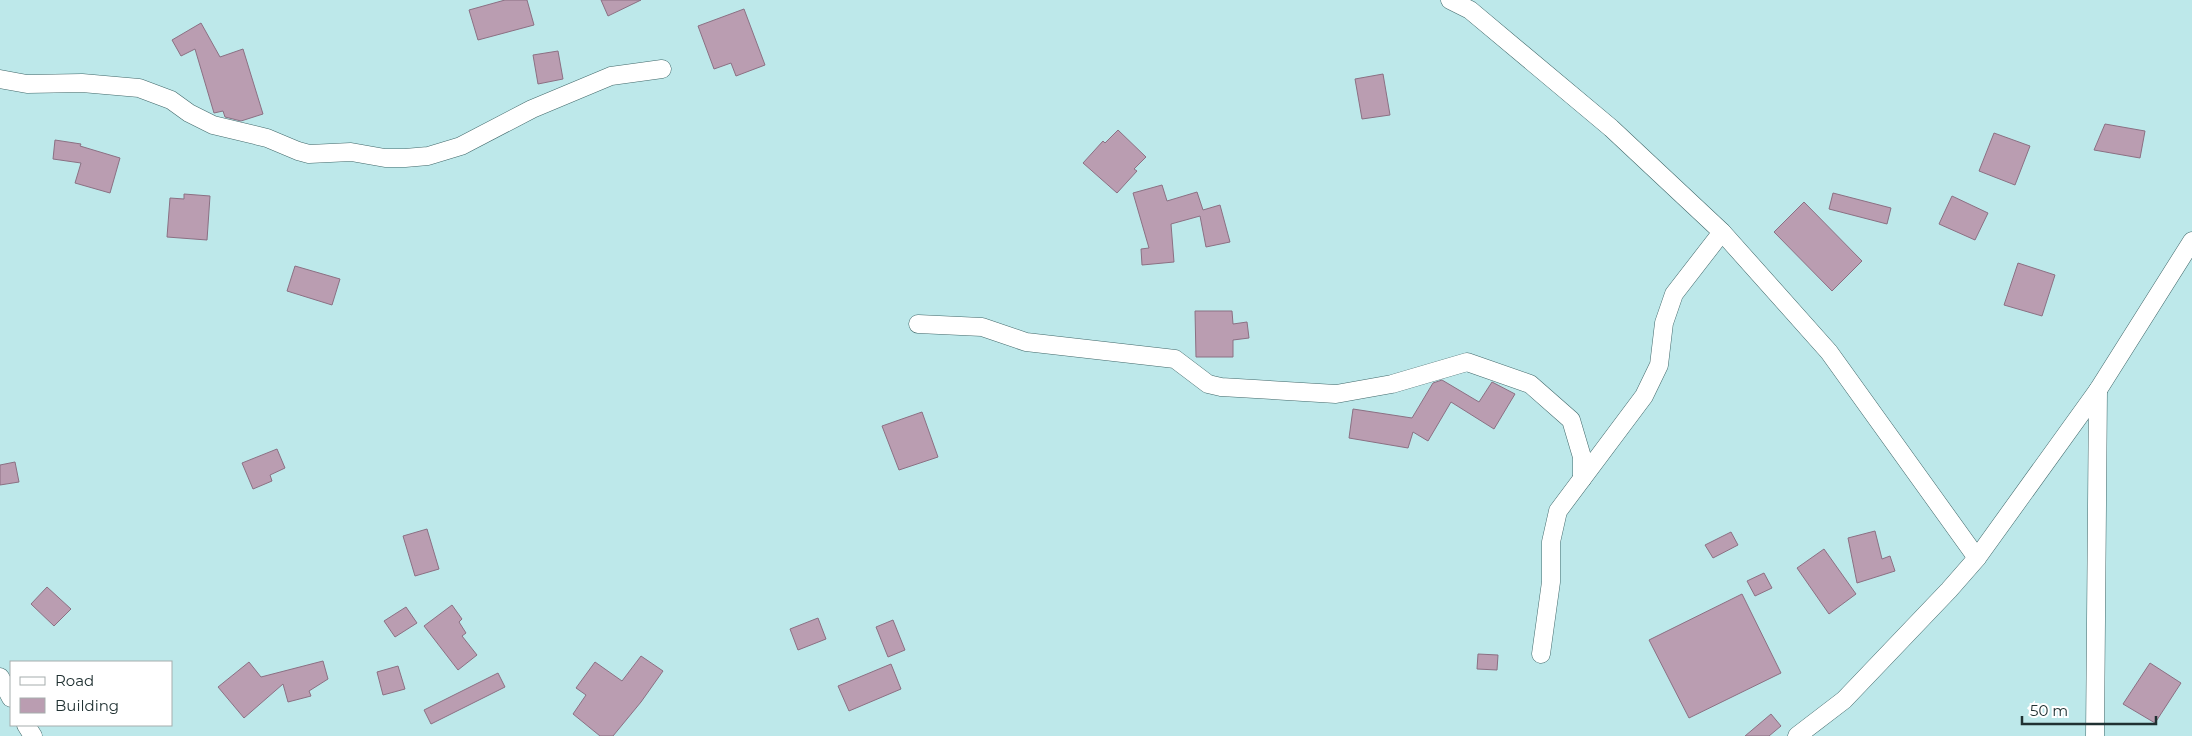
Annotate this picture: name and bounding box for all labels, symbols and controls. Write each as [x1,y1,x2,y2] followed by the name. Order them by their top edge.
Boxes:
[10,661,172,726] legend
[55,671,94,690] text: Road
[2022,694,2156,726] scale bar
[55,696,119,715] text: Building
[2030,701,2068,720] text: 50 m

